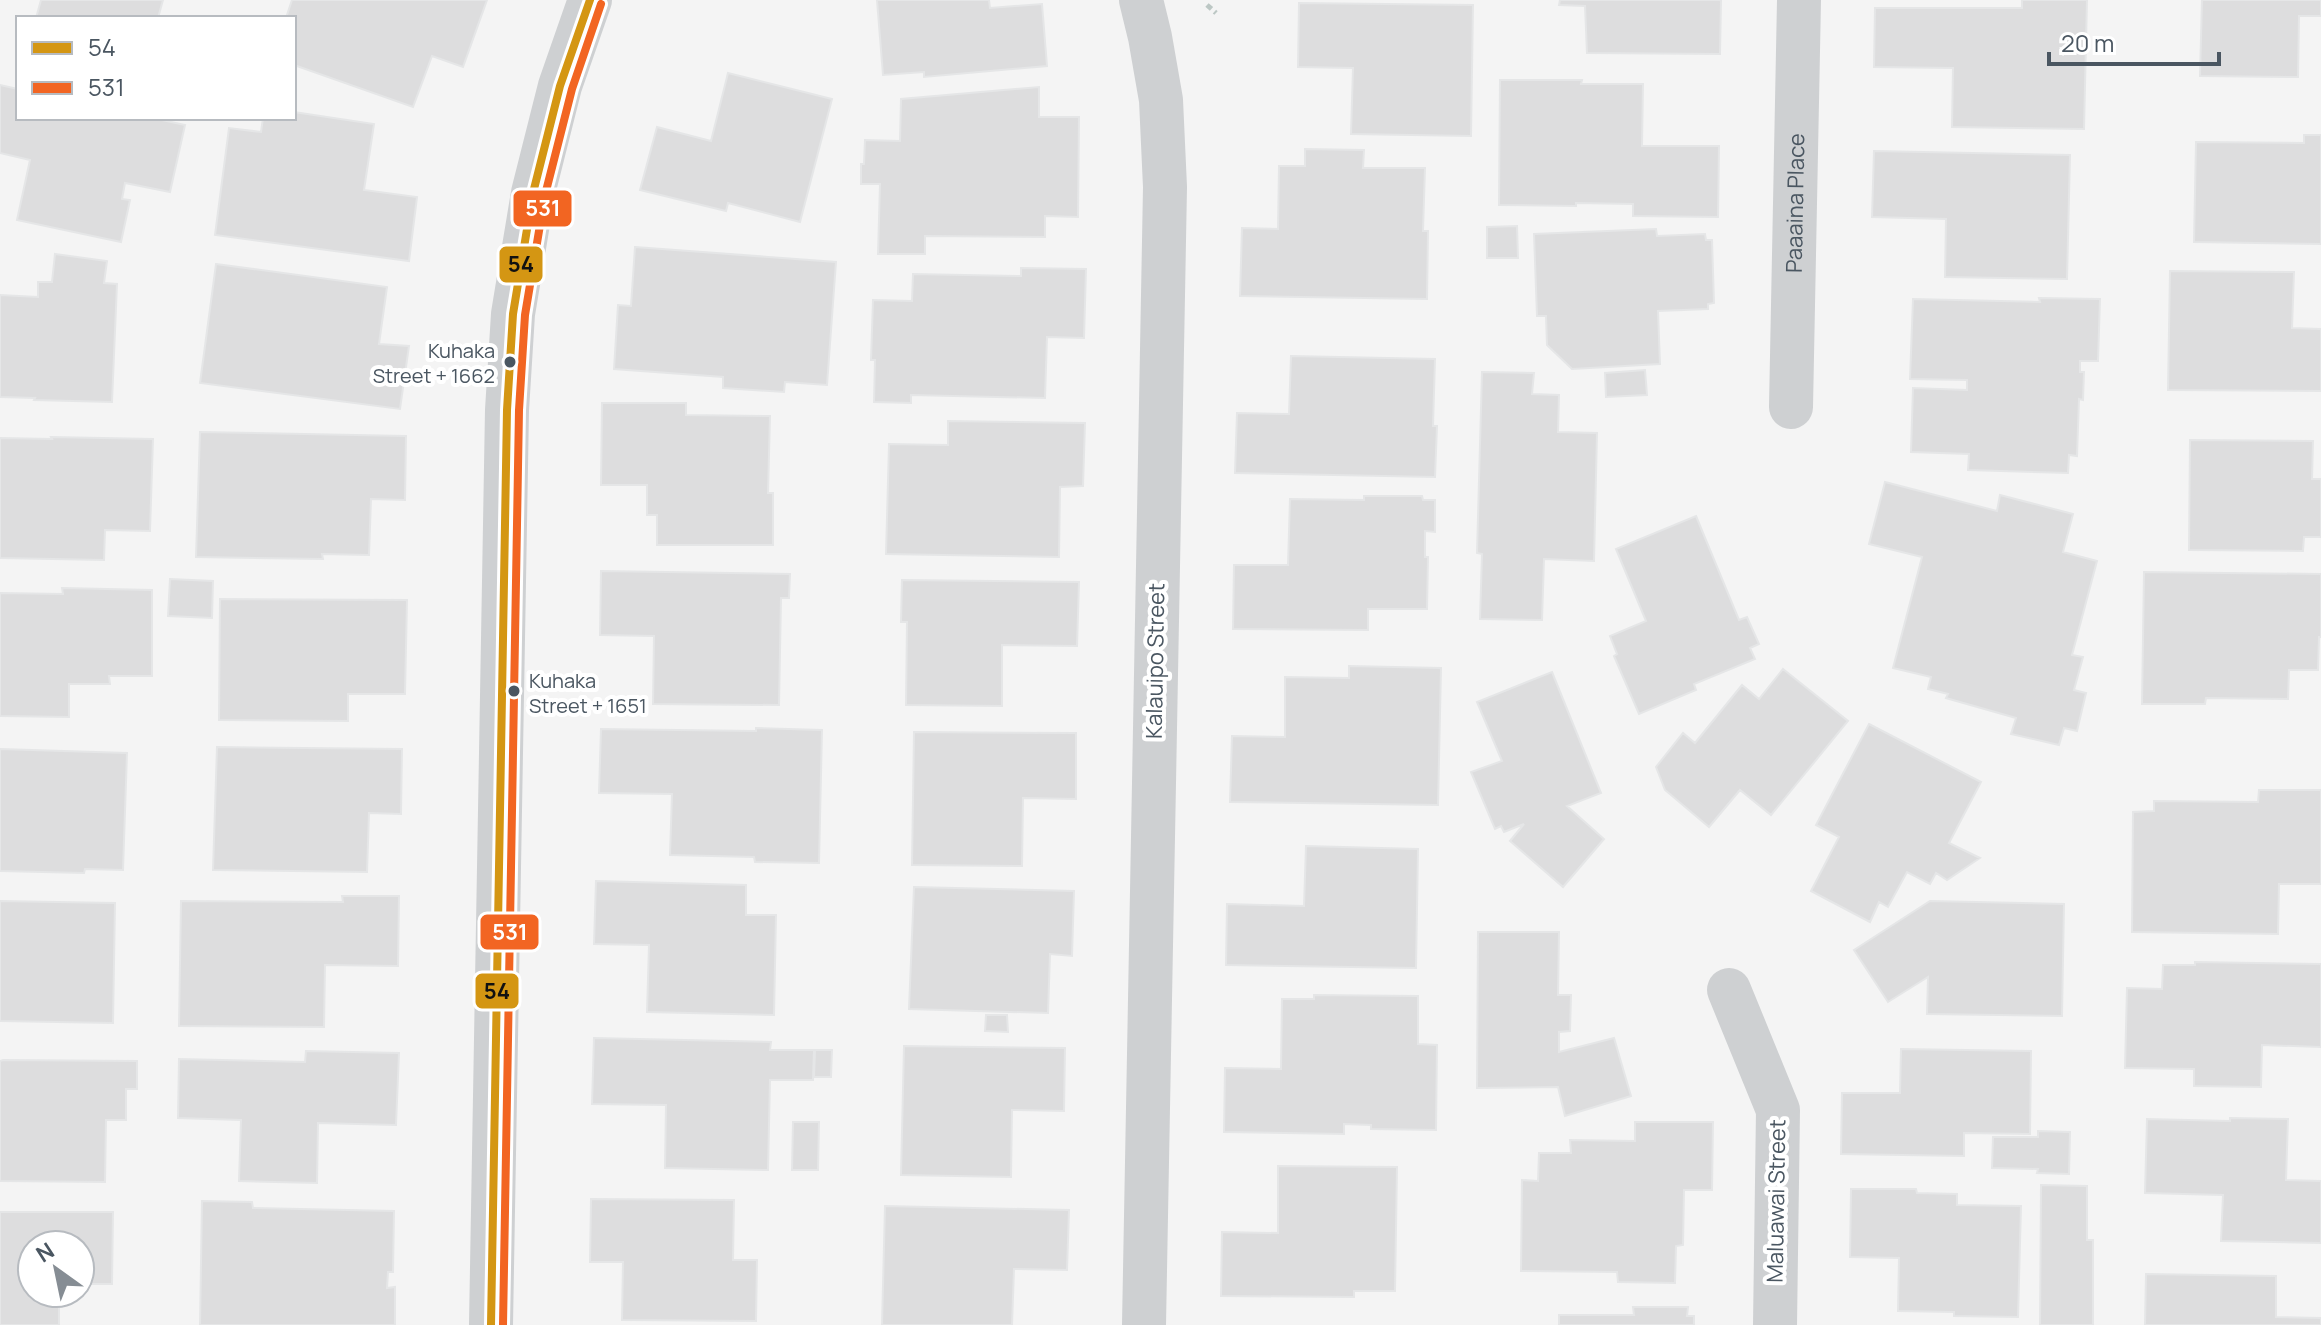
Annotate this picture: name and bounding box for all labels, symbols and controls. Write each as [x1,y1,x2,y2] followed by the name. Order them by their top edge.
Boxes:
[16,16,296,120] legend
[2049,16,2219,66] scale bar
[2061,26,2114,59] text: 20 m
[88,30,116,63] text: 54
[88,70,125,103] text: 531
[1779,133,1811,273] street label: Paaaina Place
[512,189,573,228] line badge: 531
[525,193,561,223] text: 531
[498,245,544,284] line badge: 54
[508,249,534,279] text: 54
[373,337,495,389] place label: Kuhaka Street + 1662
[502,354,518,370] marker: Kuhaka Street + 1662
[1139,583,1171,739] street label: Kalauipo Street
[529,667,647,719] place label: Kuhaka Street + 1651
[506,683,522,699] marker: Kuhaka Street + 1651
[479,913,540,951] line badge: 531
[492,917,528,947] text: 531
[474,972,520,1010] line badge: 54
[484,976,510,1006] text: 54
[1760,1119,1792,1283] street label: Maluawai Street
[16,1229,96,1309] north arrow
[30,1235,60,1269] text: N

